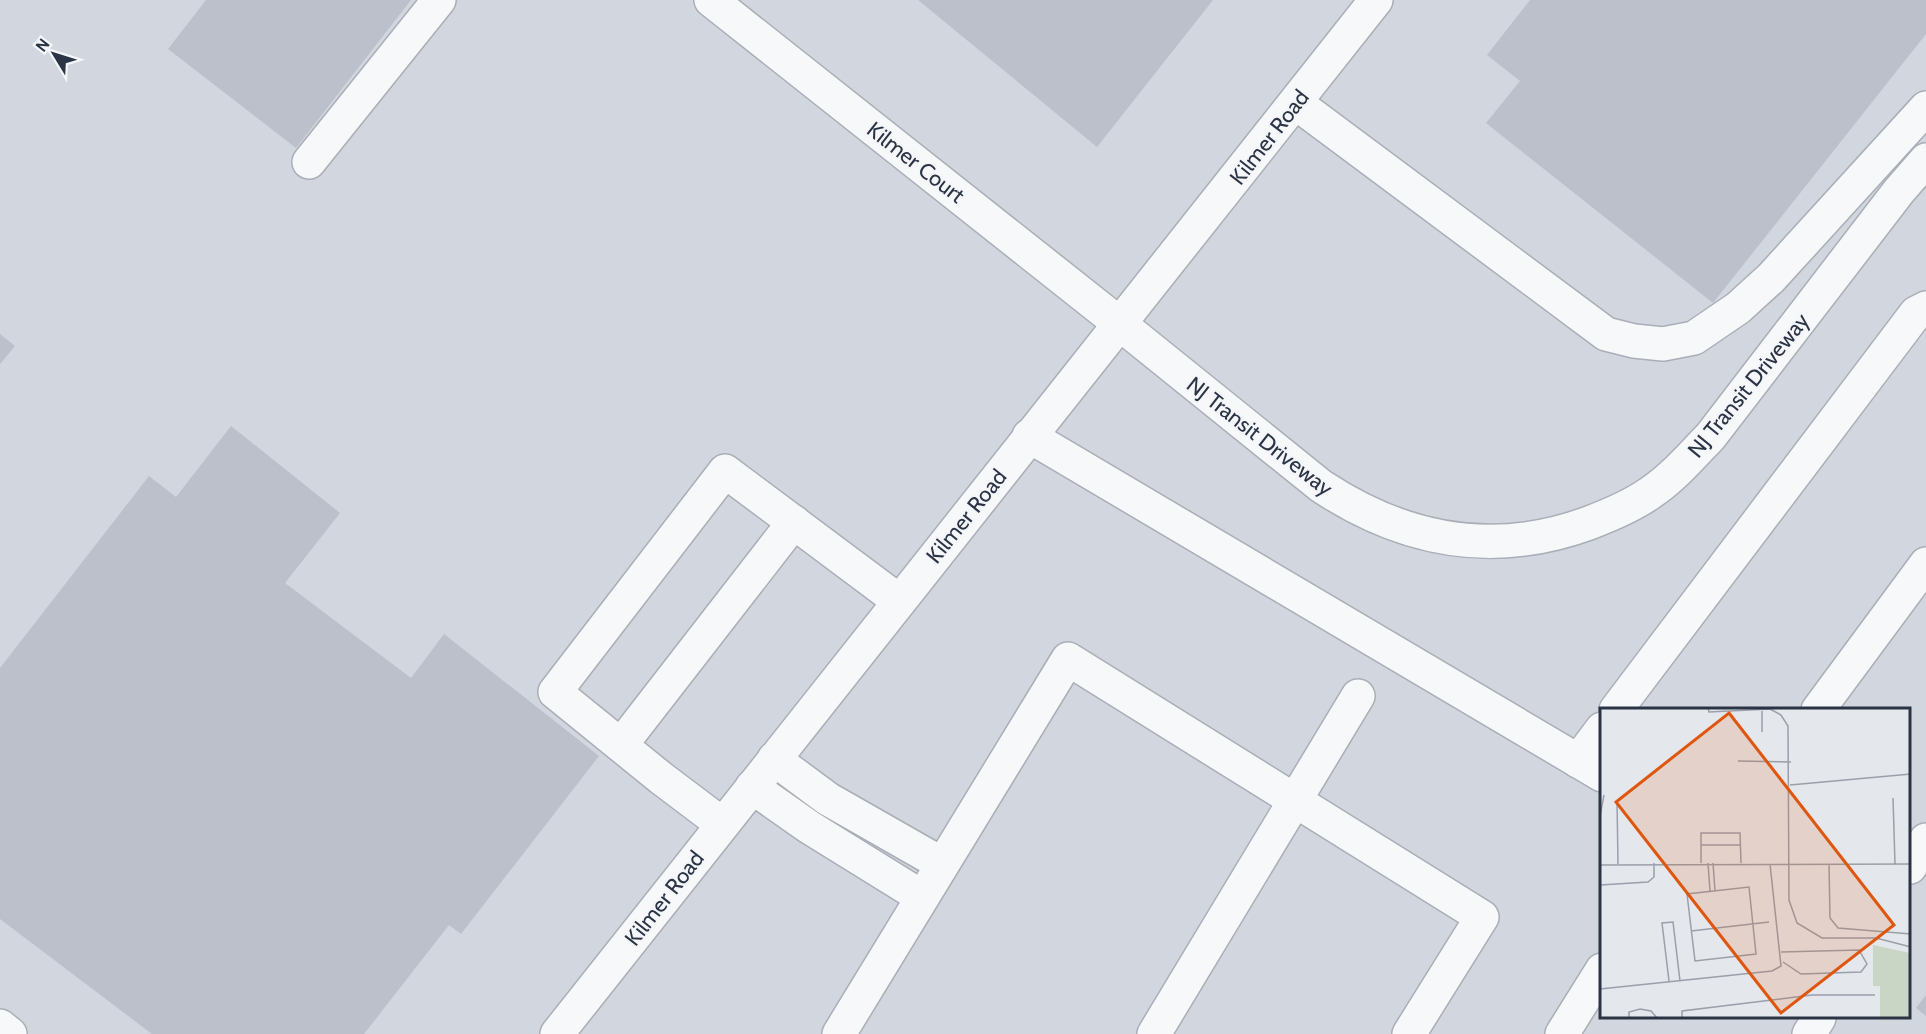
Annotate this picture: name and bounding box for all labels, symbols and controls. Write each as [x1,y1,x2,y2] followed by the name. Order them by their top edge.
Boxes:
[24,24,84,84] north arrow
[32,35,54,55] text: N
[1224,84,1315,190] street label: Kilmer Road
[861,116,970,209] street label: Kilmer Court
[1682,308,1815,463] street label: NJ Transit Driveway
[1181,371,1338,502] street label: NJ Transit Driveway
[920,464,1012,569] street label: Kilmer Road
[1600,708,1911,1019] inset map
[619,845,710,951] street label: Kilmer Road

